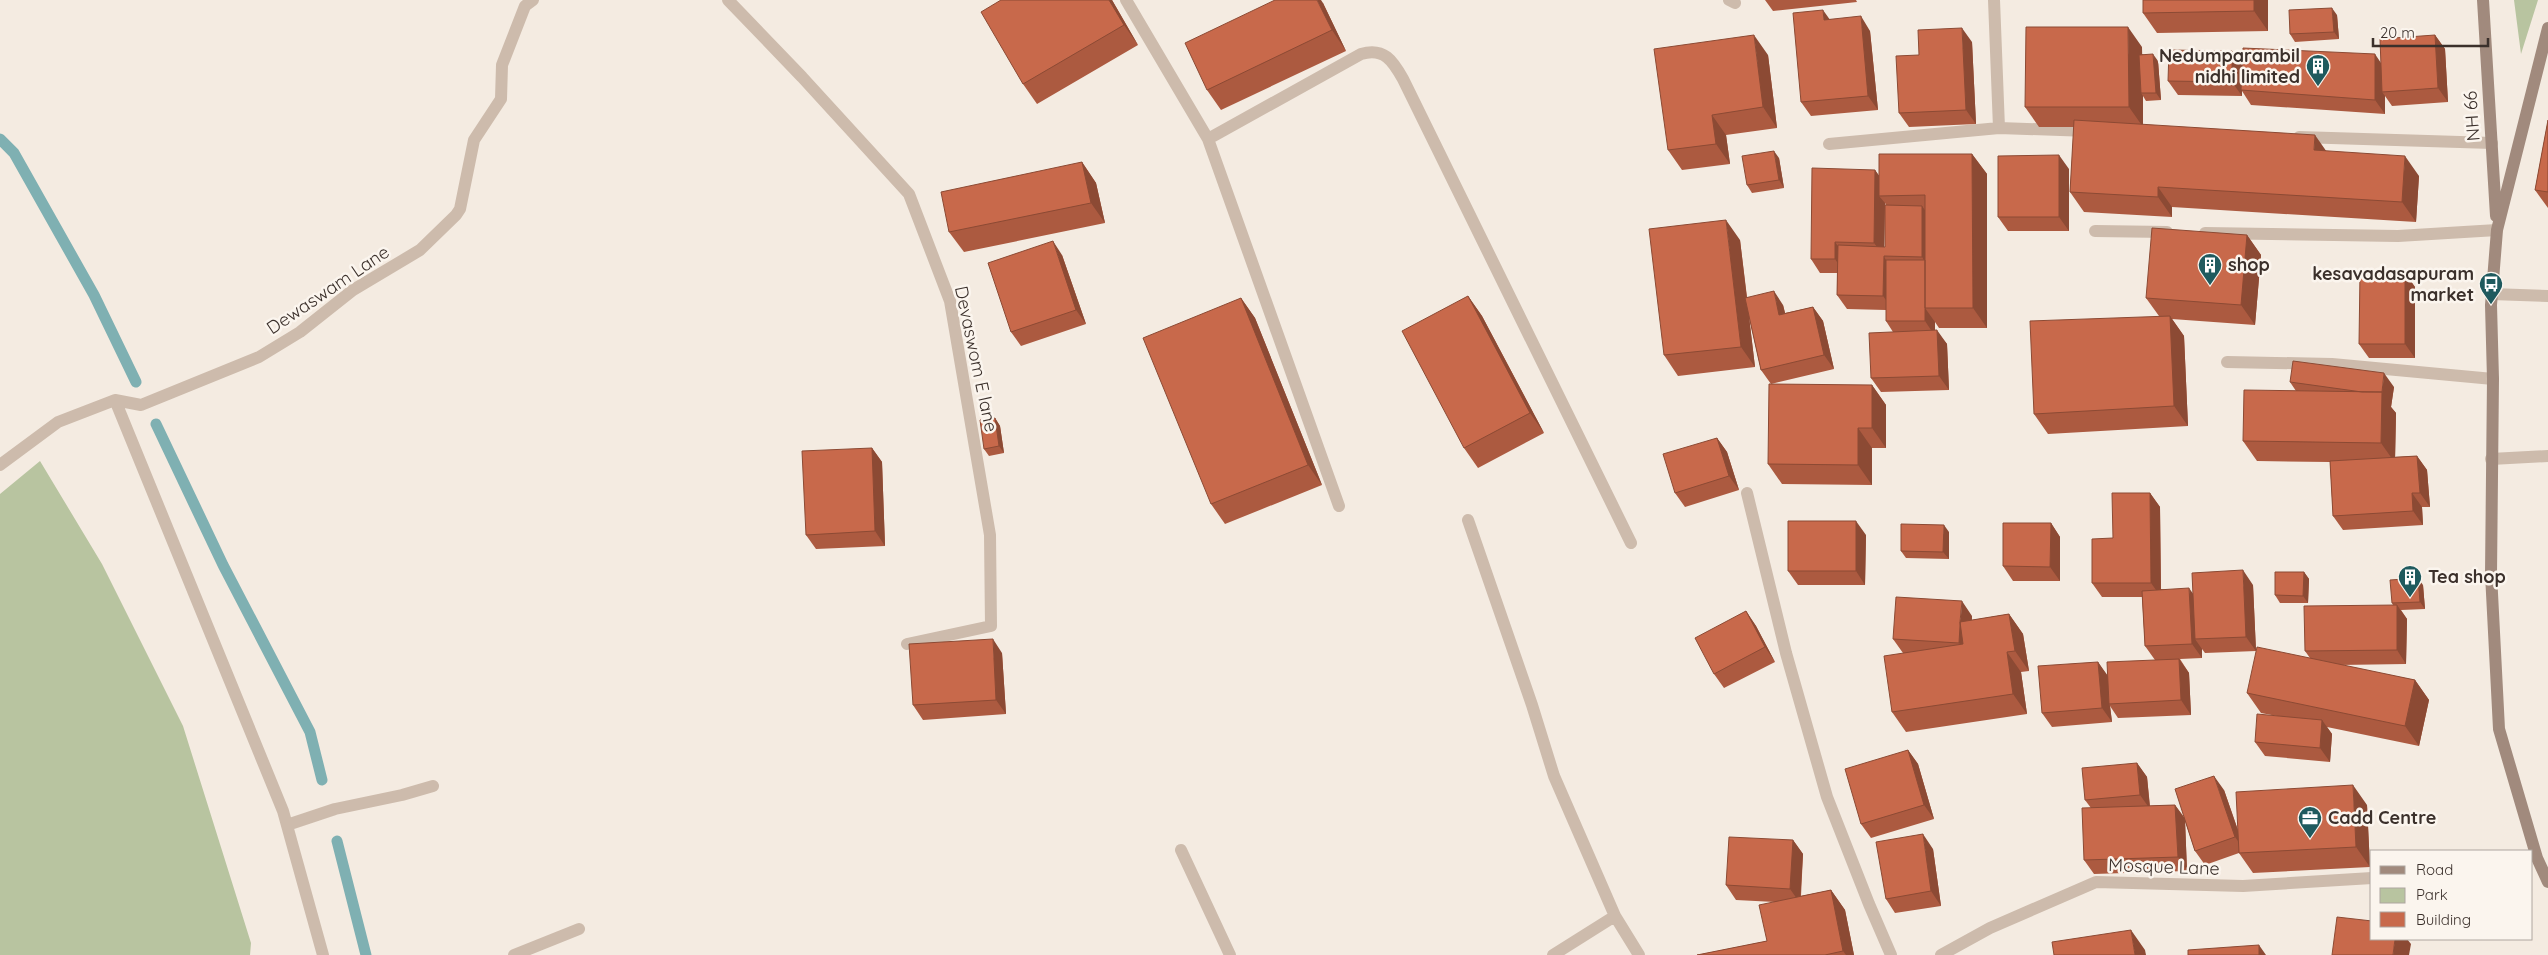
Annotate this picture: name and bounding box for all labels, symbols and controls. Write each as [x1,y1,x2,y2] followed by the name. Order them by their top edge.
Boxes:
[2373,15,2488,47] scale bar
[2380,23,2415,42] text: 20 m
[2159,44,2300,88] place label: Nedumparambil nidhi limited
[2305,53,2331,87] building icon: Nedumparambil nidhi limited
[2458,90,2485,142] street label: NH 66
[262,240,393,339] street label: Dewaswam Lane
[2197,252,2223,286] building icon: shop
[2228,253,2270,276] place label: shop
[2312,262,2474,306] place label: kesavadasapuram market
[2478,271,2504,305] bus stop icon: kesavadasapuram market
[950,284,1003,434] street label: Devaswom E lane
[2397,564,2423,598] building icon: Tea shop
[2428,565,2506,588] place label: Tea shop
[2297,805,2323,839] office icon: Cadd Centre
[2328,806,2436,829] place label: Cadd Centre
[2370,850,2533,940] legend
[2108,853,2220,880] street label: Mosque Lane
[2416,860,2453,879] text: Road
[2416,885,2448,904] text: Park
[2416,910,2471,929] text: Building

